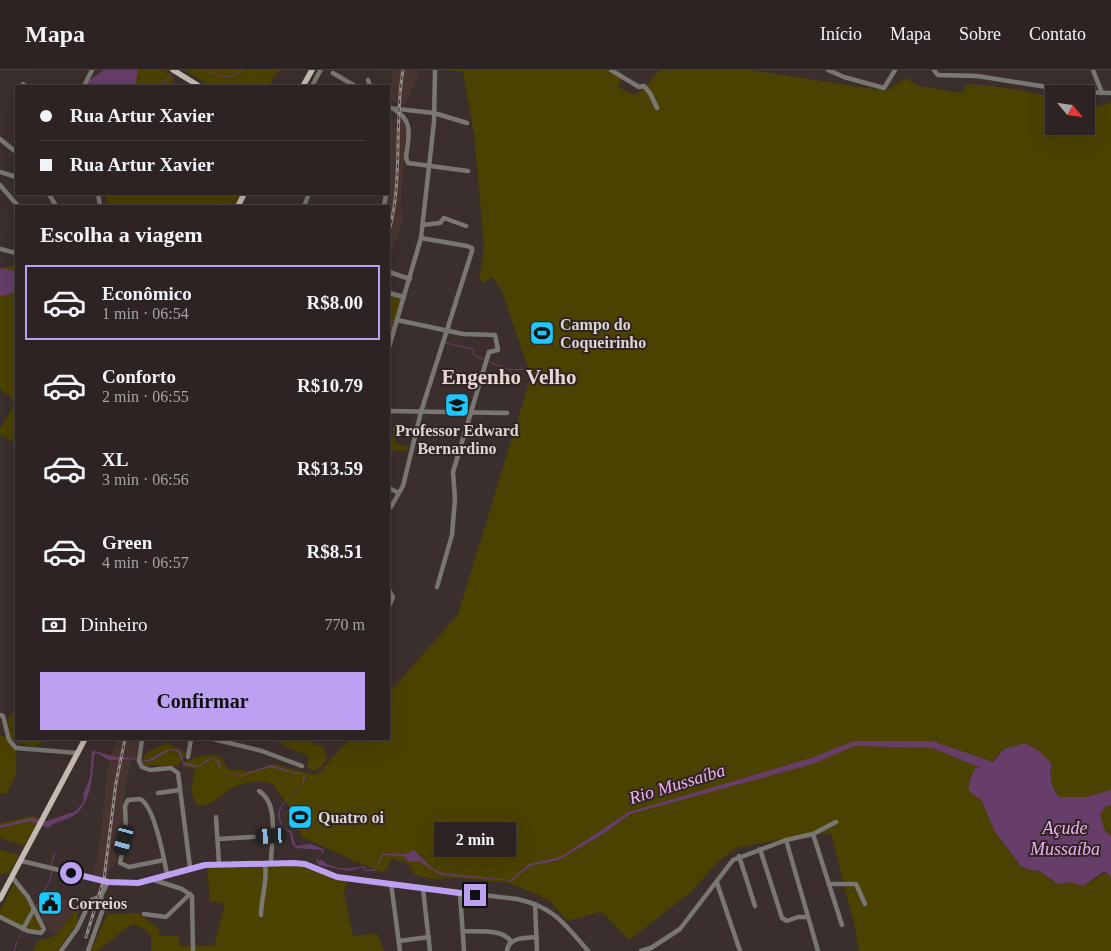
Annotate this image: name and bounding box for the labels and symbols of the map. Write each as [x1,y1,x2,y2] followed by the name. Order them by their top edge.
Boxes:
[1045,85,1095,135] north arrow
[560,316,646,352] place label: Campo do Coqueirinho
[529,320,555,346] sports icon: Campo do Coqueirinho
[442,365,576,389] district label: Engenho Velho
[444,392,470,418] school or university icon: Professor Edward Bernardino
[395,422,519,457] place label: Professor Edward Bernardino
[626,760,728,808] water label: Rio Mussaíba
[287,804,313,830] sports icon: Quatro oi
[318,809,384,826] place label: Quatro oi
[1029,818,1100,859] water label: Açude Mussaíba
[434,822,516,858] callout: 2 min
[112,824,135,856] car
[255,828,286,844] car
[60,862,82,884] route start
[464,884,486,906] route end
[37,890,63,916] public building icon: Correios
[68,895,127,912] place label: Correios

